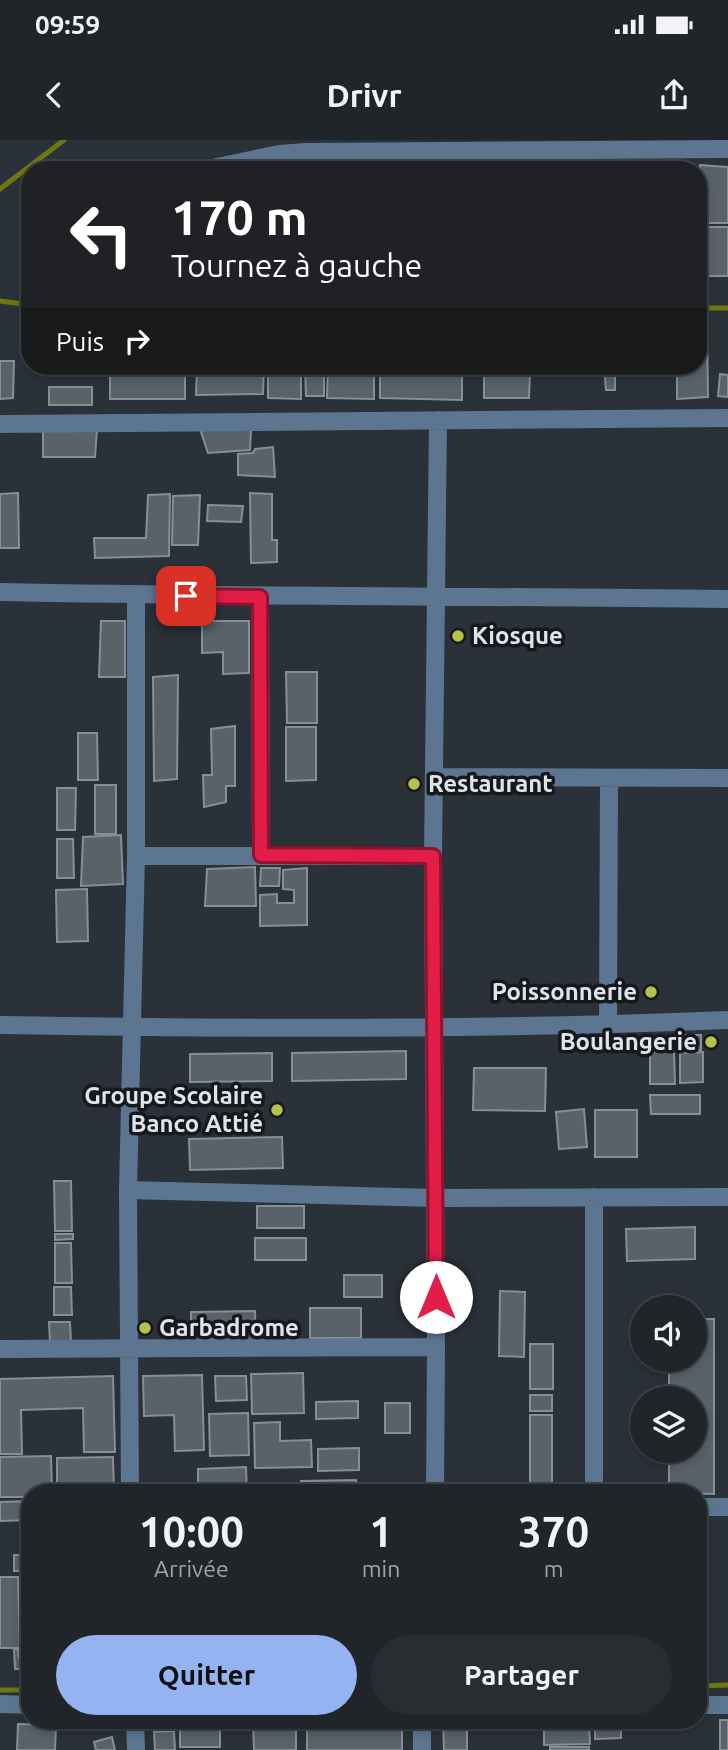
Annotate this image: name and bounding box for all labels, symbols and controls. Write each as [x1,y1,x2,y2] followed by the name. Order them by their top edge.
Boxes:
[35,10,100,39] text: 09:59
[35,76,73,114] icon: back
[655,76,693,114] icon: share
[326,77,402,113] text: Drivr
[56,189,147,280] icon: left
[171,189,308,244] text: 170 m
[171,247,422,283] text: Tournez à gauche
[118,322,156,360] icon: right
[56,327,104,356] text: Puis
[156,566,216,626] pin
[167,577,205,615] icon: arrive
[472,622,563,649] place label: Kiosque
[450,628,466,644] marker: Kiosque
[428,770,553,797] place label: Restaurant
[406,776,422,792] marker: Restaurant
[492,978,637,1005] place label: Poissonnerie
[643,984,659,1000] marker: Poissonnerie
[560,1028,697,1055] place label: Boulangerie
[703,1034,719,1050] marker: Boulangerie
[84,1082,263,1137] place label: Groupe Scolaire Banco Attié
[269,1102,285,1118] marker: Groupe Scolaire Banco Attié
[399,1260,473,1334] position arrow
[630,1295,707,1463] map controls
[630,1295,707,1372] button: sound
[159,1314,299,1341] place label: Garbadrome
[137,1320,153,1336] marker: Garbadrome
[630,1386,707,1463] button: layers
[139,1508,244,1555] text: 10:00
[369,1508,393,1555] text: 1
[518,1508,589,1555] text: 370
[154,1556,229,1581] text: Arrivée
[362,1556,400,1581] text: min
[544,1556,564,1581] text: m
[56,1635,357,1715] button: Quitter
[371,1635,672,1715] button: Partager

